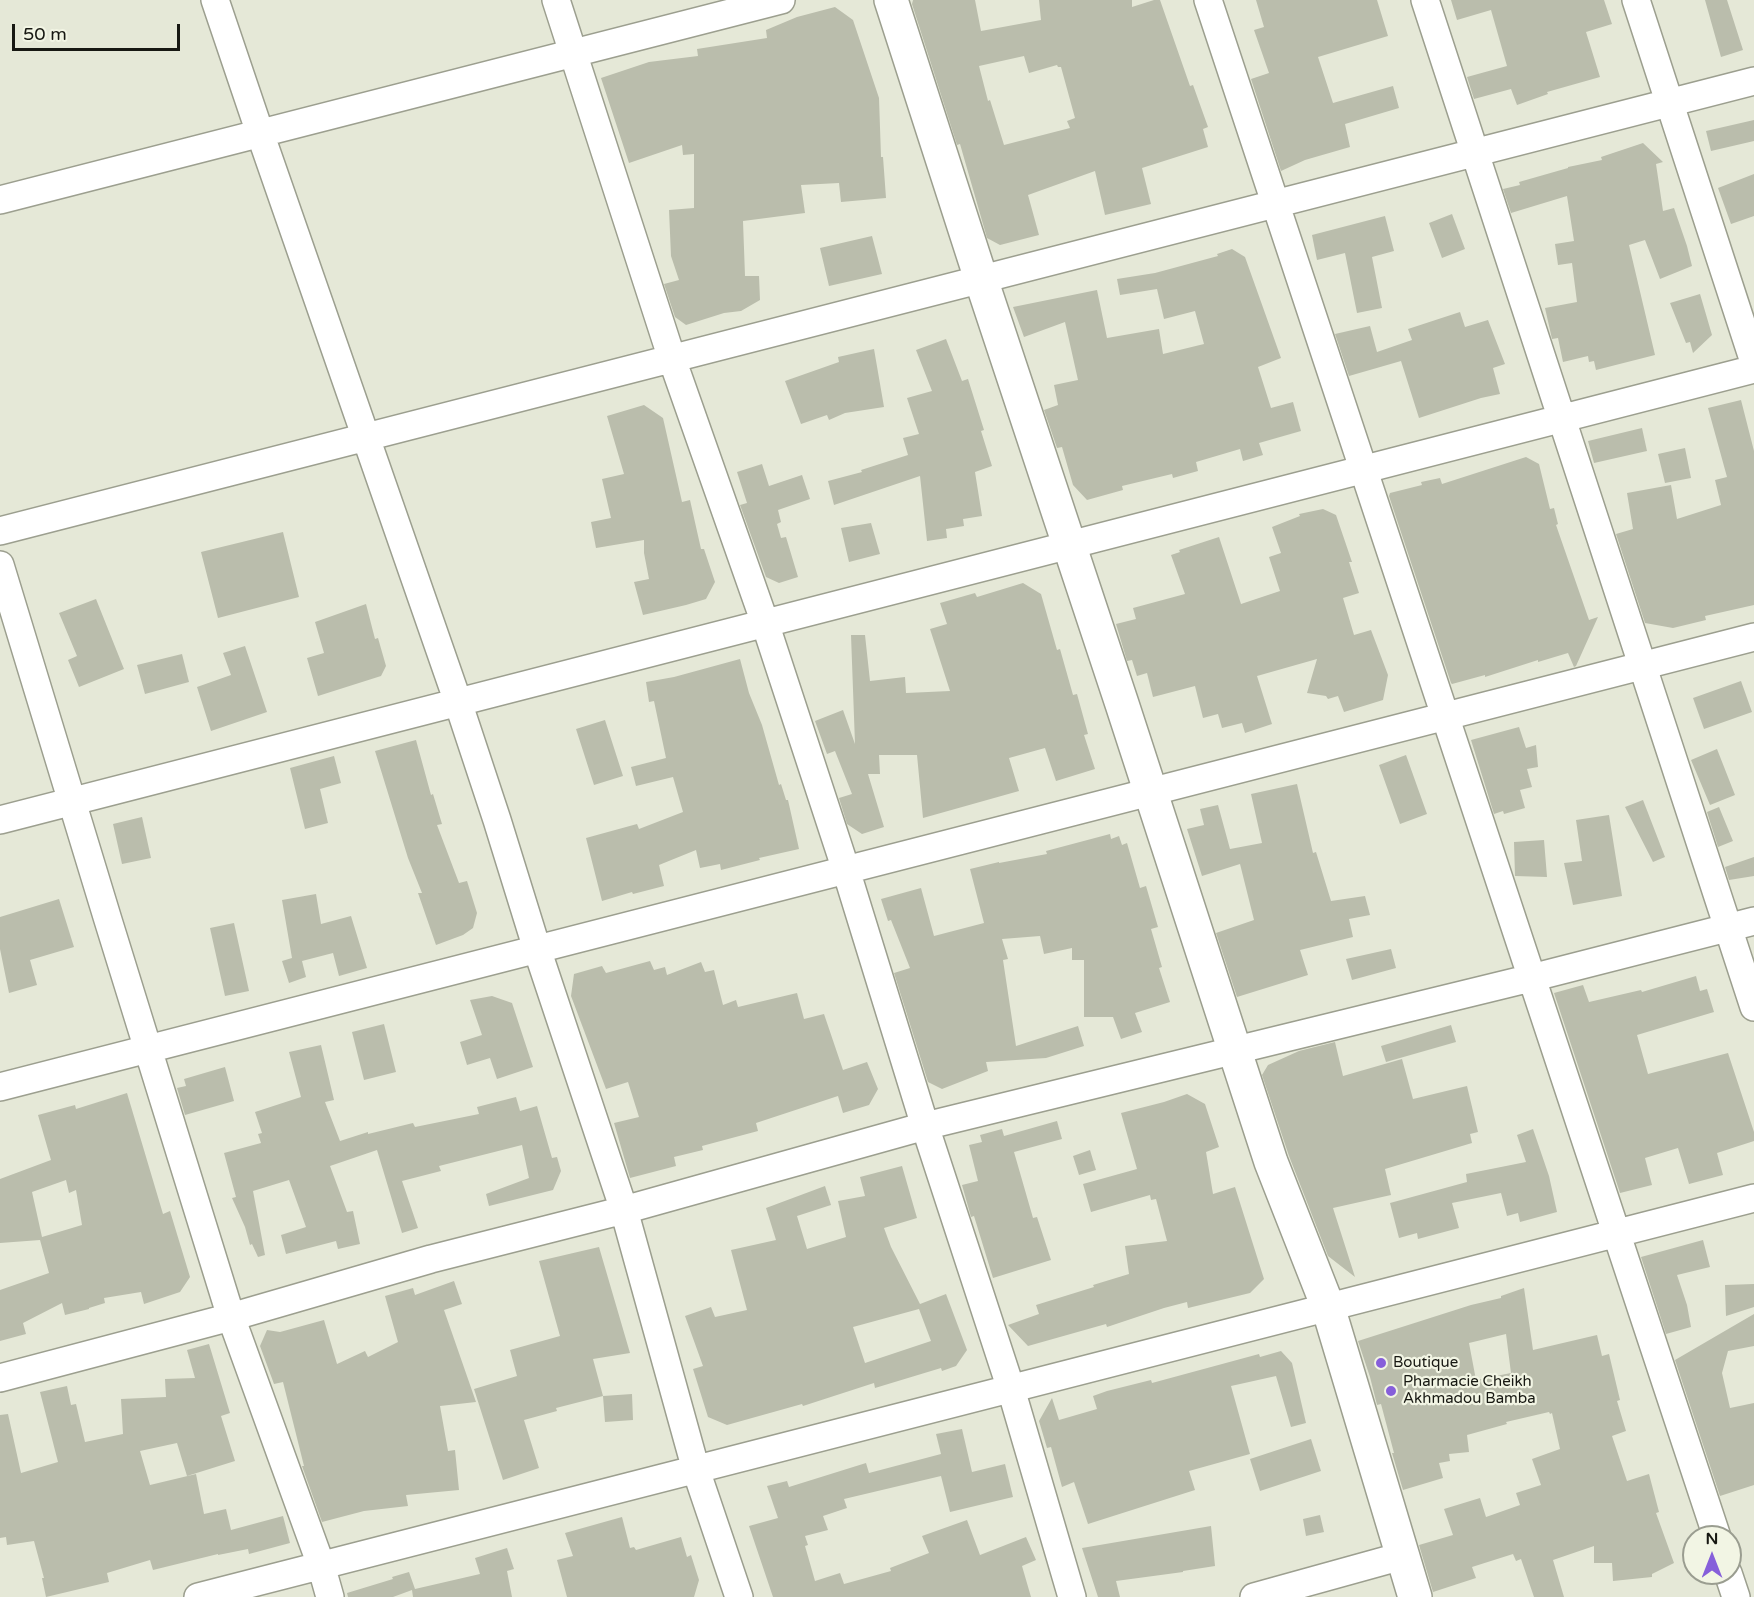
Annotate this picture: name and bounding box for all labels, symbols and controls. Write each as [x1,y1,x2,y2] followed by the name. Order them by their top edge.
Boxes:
[15,12,183,50] scale bar
[23,23,67,45] text: 50 m
[1393,1354,1458,1372] place label: Boutique
[1374,1356,1388,1370] marker: Boutique
[1403,1373,1536,1408] place label: Pharmacie Cheikh Akhmadou Bamba
[1384,1384,1398,1398] marker: Pharmacie Cheikh Akhmadou Bamba
[1682,1525,1742,1585] north arrow
[1706,1529,1718,1549] text: N

